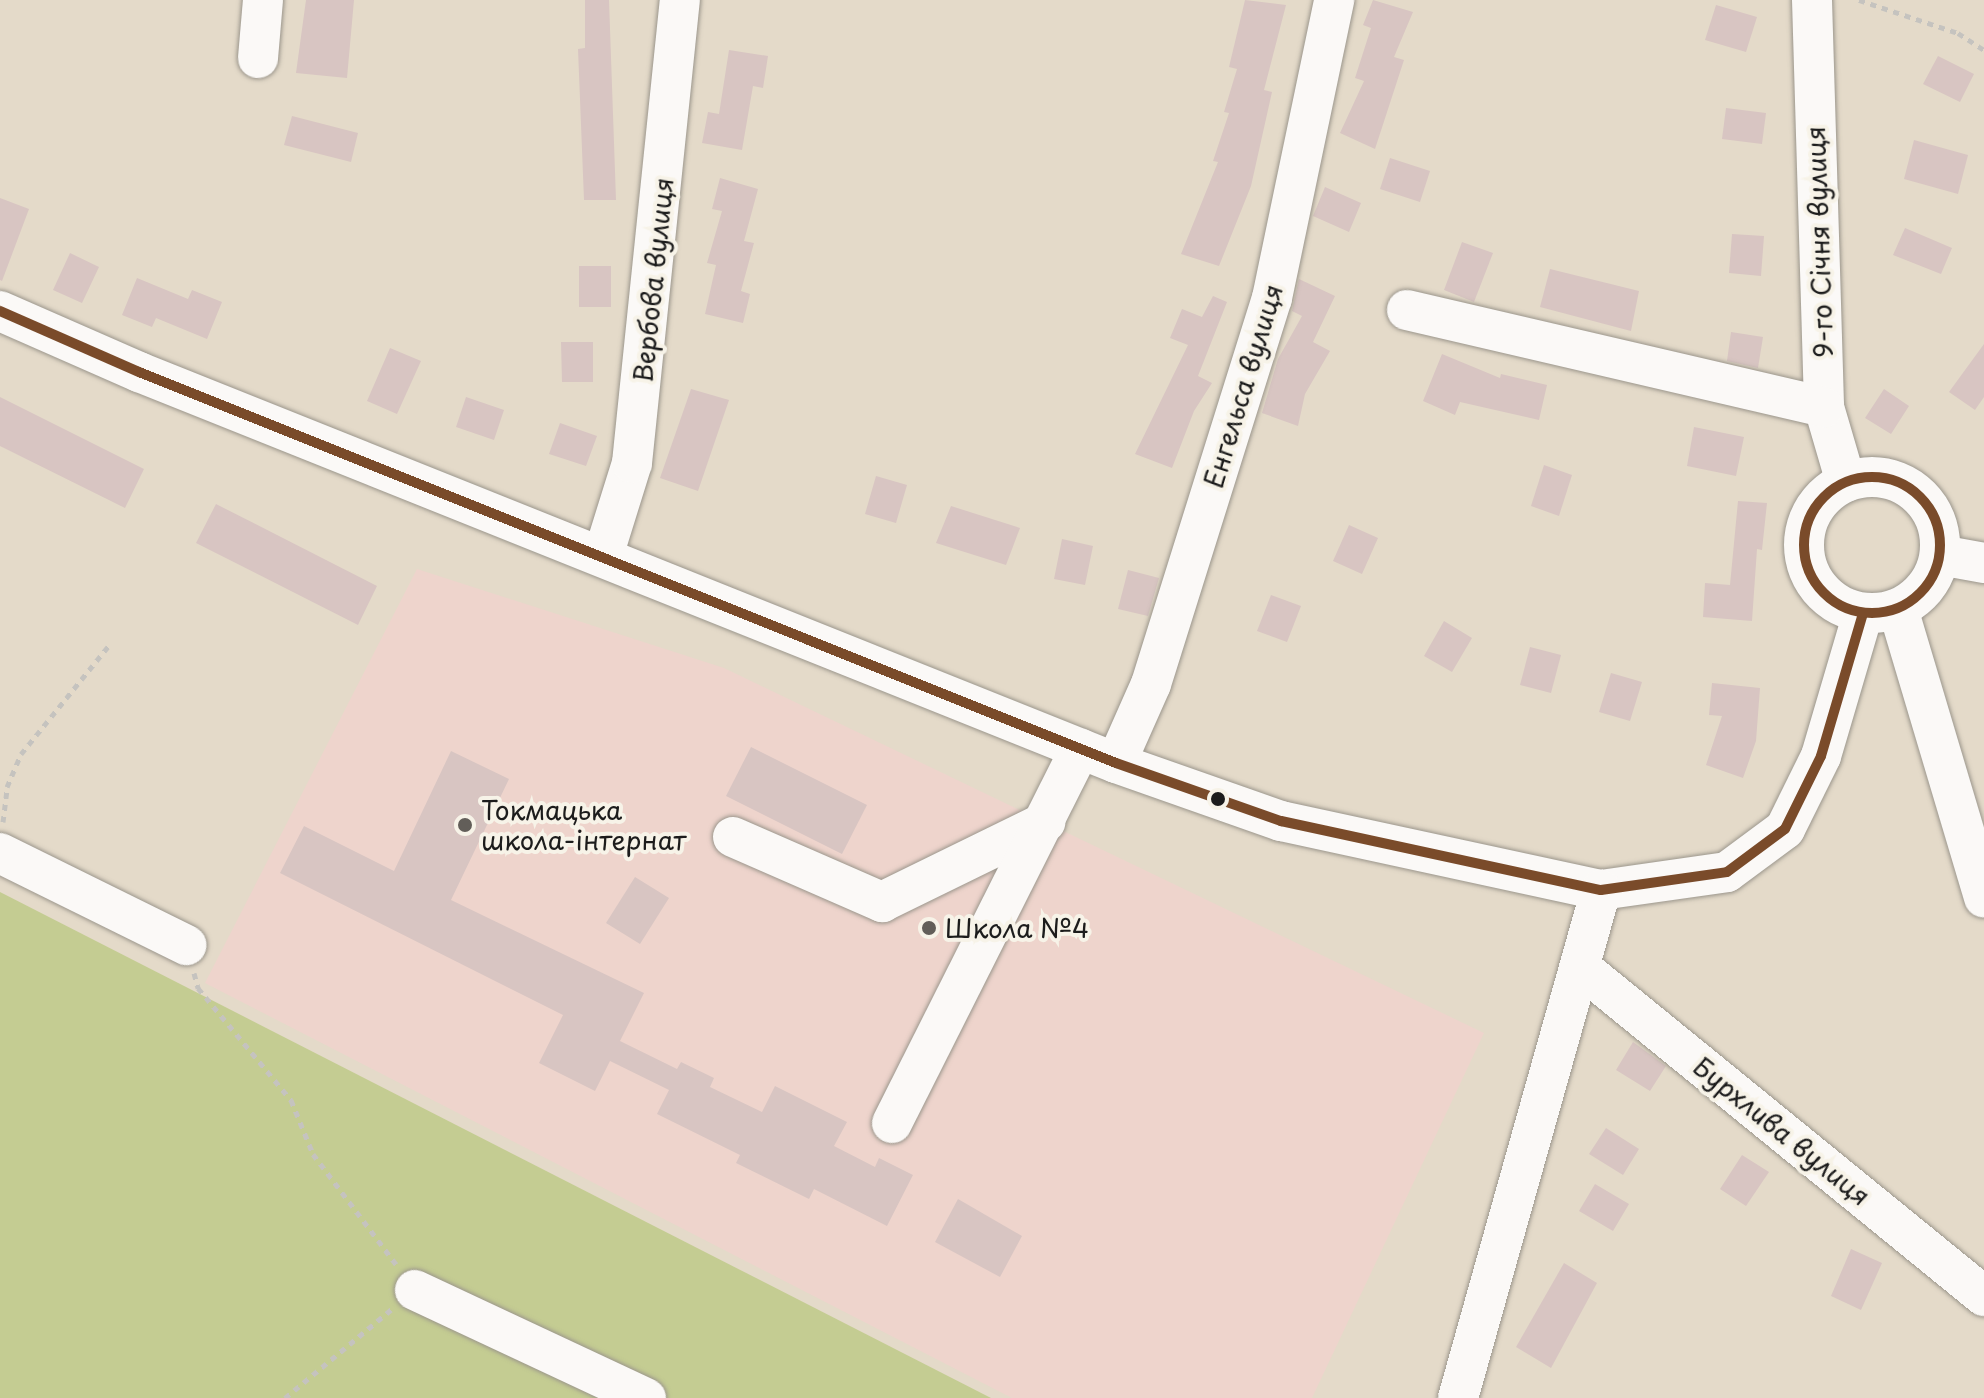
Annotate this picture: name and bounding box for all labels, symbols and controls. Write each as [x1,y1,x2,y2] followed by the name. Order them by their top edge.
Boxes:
[1799,125,1839,359] street label: 9-го Січня вулиця
[627,175,679,385] street label: Вербова вулиця
[1197,279,1289,493] street label: Енгельса вулиця
[1210,791,1226,807] unlabelled marker
[481,794,686,856] place label: Токмацька школа-інтернат
[456,816,474,834] marker: Токмацька школа-інтернат
[945,912,1090,944] place label: Школа №4
[920,919,938,937] marker: Школа №4
[1687,1050,1877,1212] street label: Бурхлива вулиця

